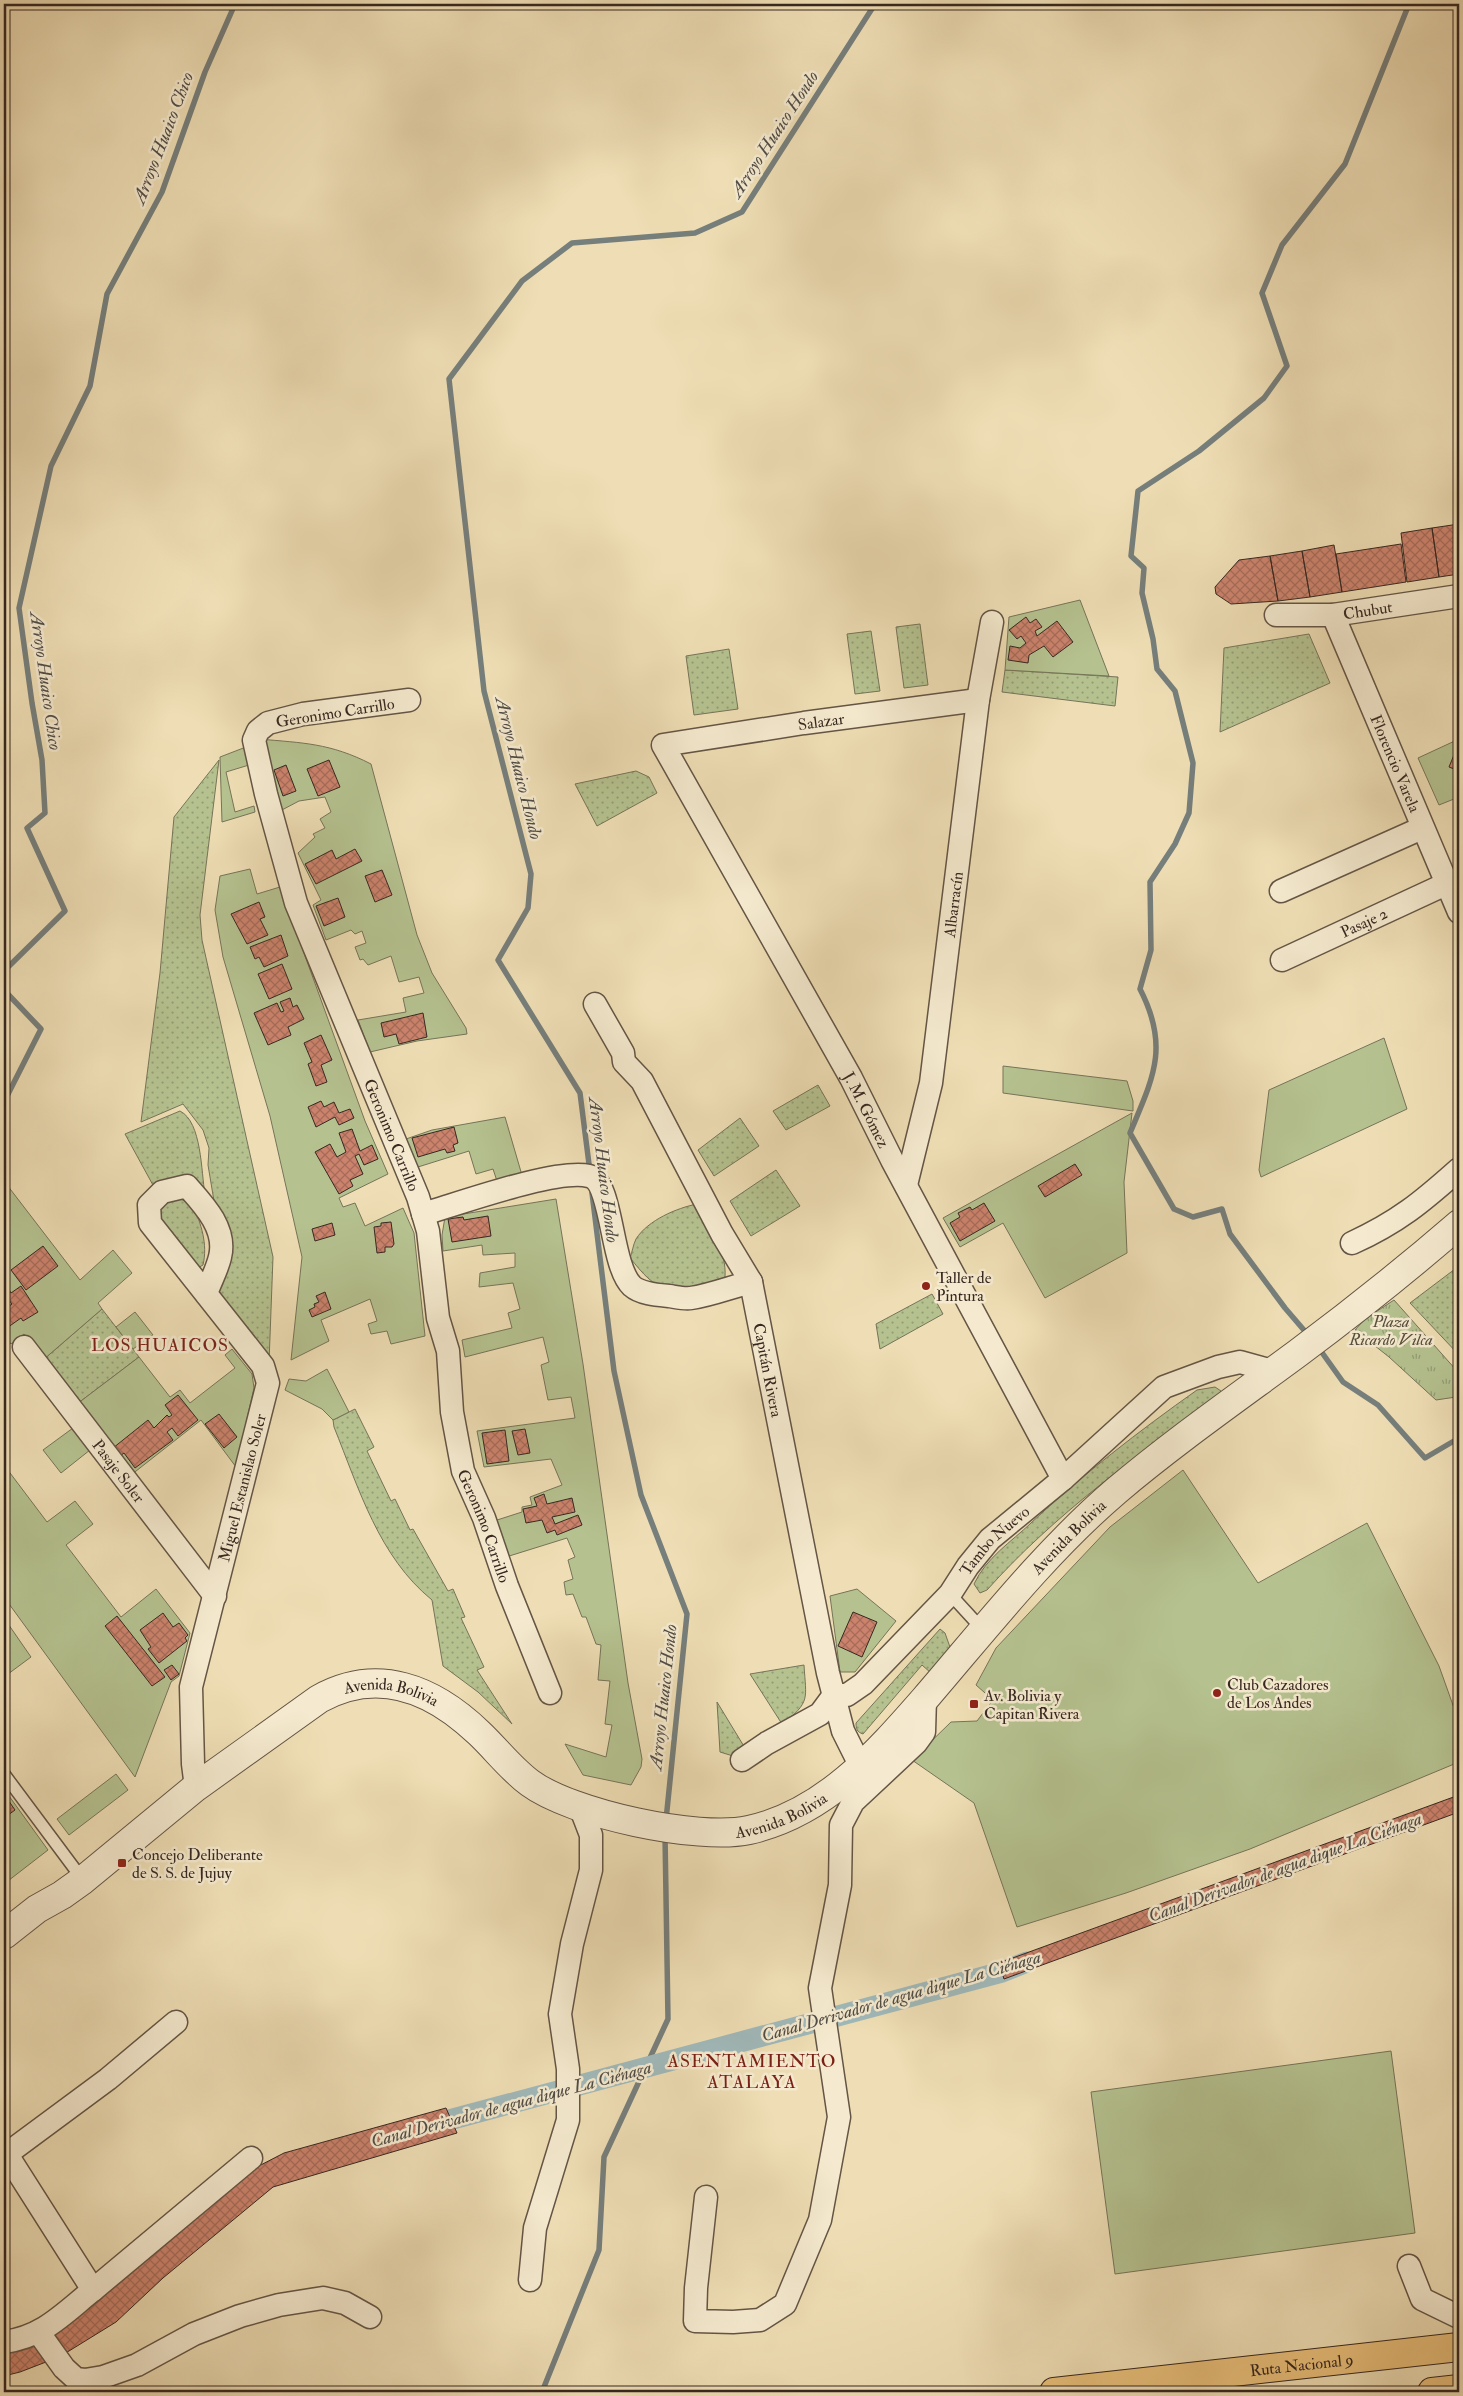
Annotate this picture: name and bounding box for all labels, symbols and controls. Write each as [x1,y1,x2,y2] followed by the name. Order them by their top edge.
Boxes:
[724,67,824,204] water label: Arroyo Huaico Hondo
[127,69,199,209] water label: Arroyo Huaico Chico
[1342,597,1394,624] street label: Chubut
[24,608,67,752] water label: Arroyo Huaico Chico
[489,692,547,842] water label: Arroyo Huaico Hondo
[274,694,396,732] street label: Geronimo Carrillo
[797,709,846,735] street label: Salazar
[1365,712,1425,816] street label: Florencio Varela
[940,870,968,940] street label: Albarracín
[1337,904,1391,943] street label: Pasaje 2
[837,1068,893,1152] street label: J. M. Gómez
[359,1076,424,1195] street label: Geronimo Carrillo
[583,1094,624,1244] water label: Arroyo Huaico Hondo
[936,1268,992,1306] place label: Taller de Pintura
[920,1280,932,1292] marker: Taller de Pintura
[1348,1312,1433,1350] park label: Plaza Ricardo Vilca
[748,1321,786,1419] street label: Capitán Rivera
[91,1334,229,1357] district label: LOS HUAICOS
[214,1412,271,1564] street label: Miguel Estanislao Soler
[88,1436,149,1507] street label: Pasaje Soler
[453,1466,514,1586] street label: Geronimo Carrillo
[1027,1495,1111,1580] street label: Avenida Bolivia
[956,1502,1034,1579] street label: Tambo Nuevo
[644,1623,683,1773] water label: Arroyo Huaico Hondo
[341,1674,442,1711] street label: Avenida Bolivia
[1227,1675,1328,1713] place label: Club Cazadores de Los Andes
[983,1686,1080,1725] place label: Av. Bolivia y Capitan Rivera
[1211,1687,1223,1699] marker: Club Cazadores de Los Andes
[968,1698,980,1710] marker: Av. Bolivia y Capitan Rivera
[733,1788,831,1843] street label: Avenida Bolivia
[1145,1807,1425,1928] water label: Canal Derivador de agua dique La Ciénaga
[132,1845,263,1884] place label: Concejo Deliberante de S. S. de Jujuy
[116,1857,128,1869] marker: Concejo Deliberante de S. S. de Jujuy
[759,1945,1044,2047] water label: Canal Derivador de agua dique La Ciénaga
[667,2050,836,2094] district label: ASENTAMIENTO ATALAYA
[368,2056,654,2153] water label: Canal Derivador de agua dique La Ciénaga
[1249,2350,1354,2381] street label: Ruta Nacional 9

